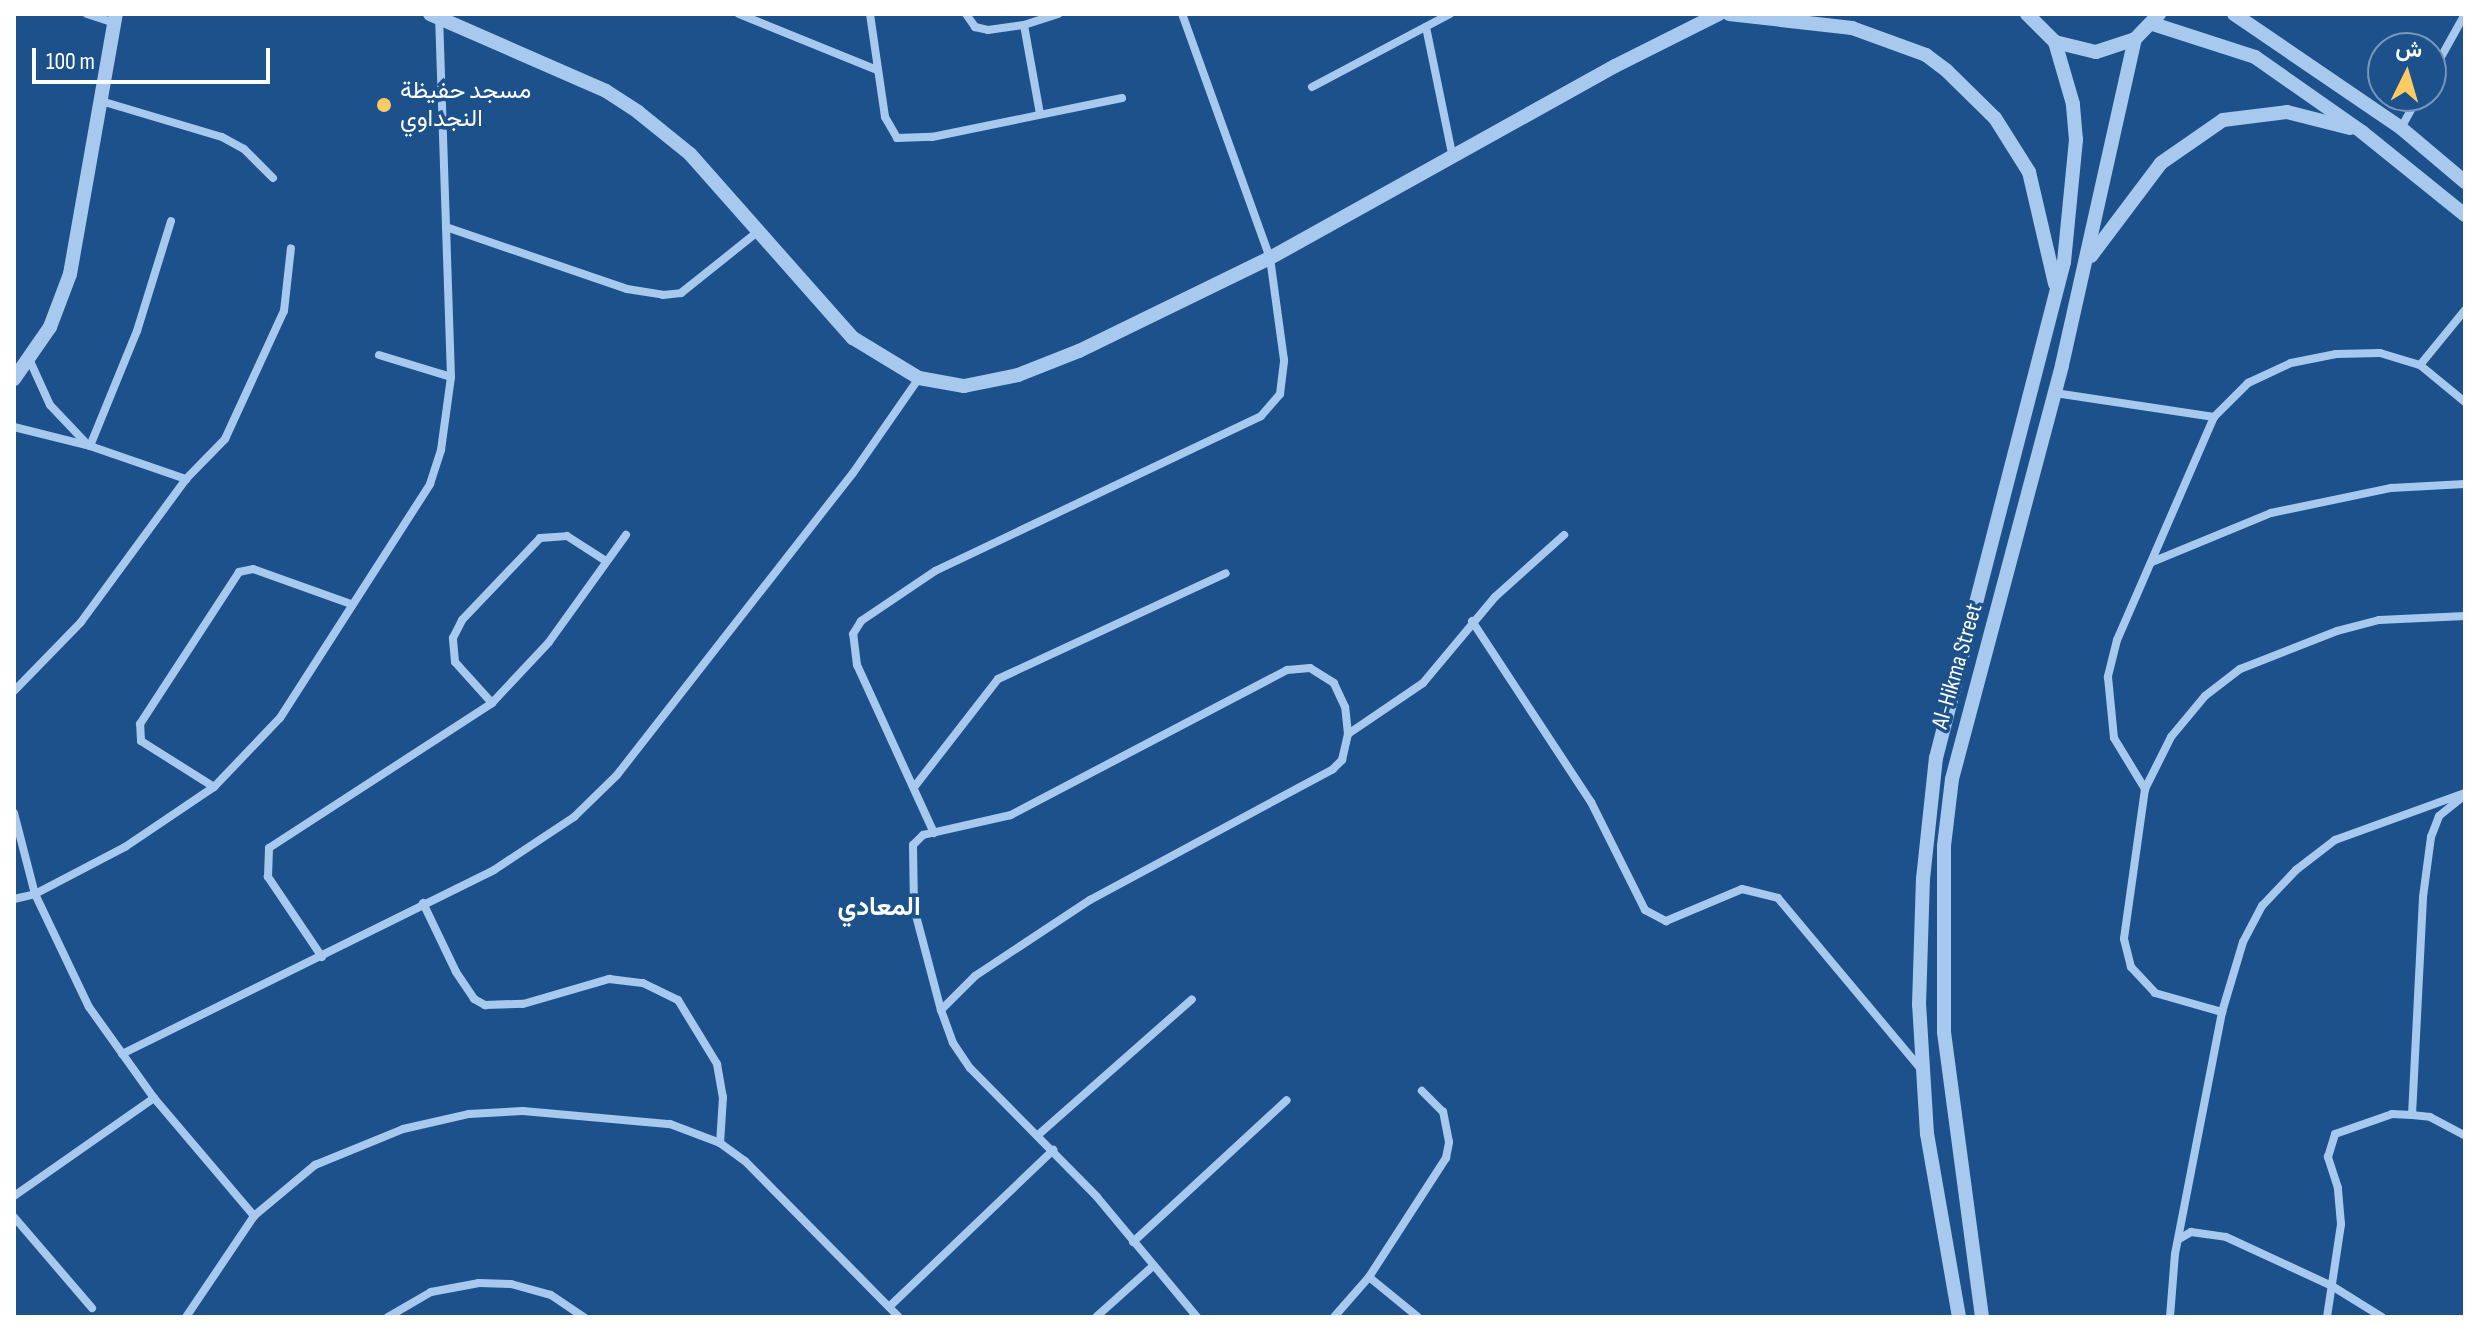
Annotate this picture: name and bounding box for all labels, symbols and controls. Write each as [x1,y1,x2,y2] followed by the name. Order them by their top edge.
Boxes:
[36,32,274,82] scale bar
[2367,32,2447,112] north arrow
[2395,35,2423,64] text: ش
[46,47,95,76] text: 100 m
[400,77,531,133] place label: مسجد حفيظة النجداوي
[375,96,393,114] marker: مسجد حفيظة النجداوي
[1925,600,1989,732] street label: Al-Hikma Street
[837,892,921,924] district label: المعادي

